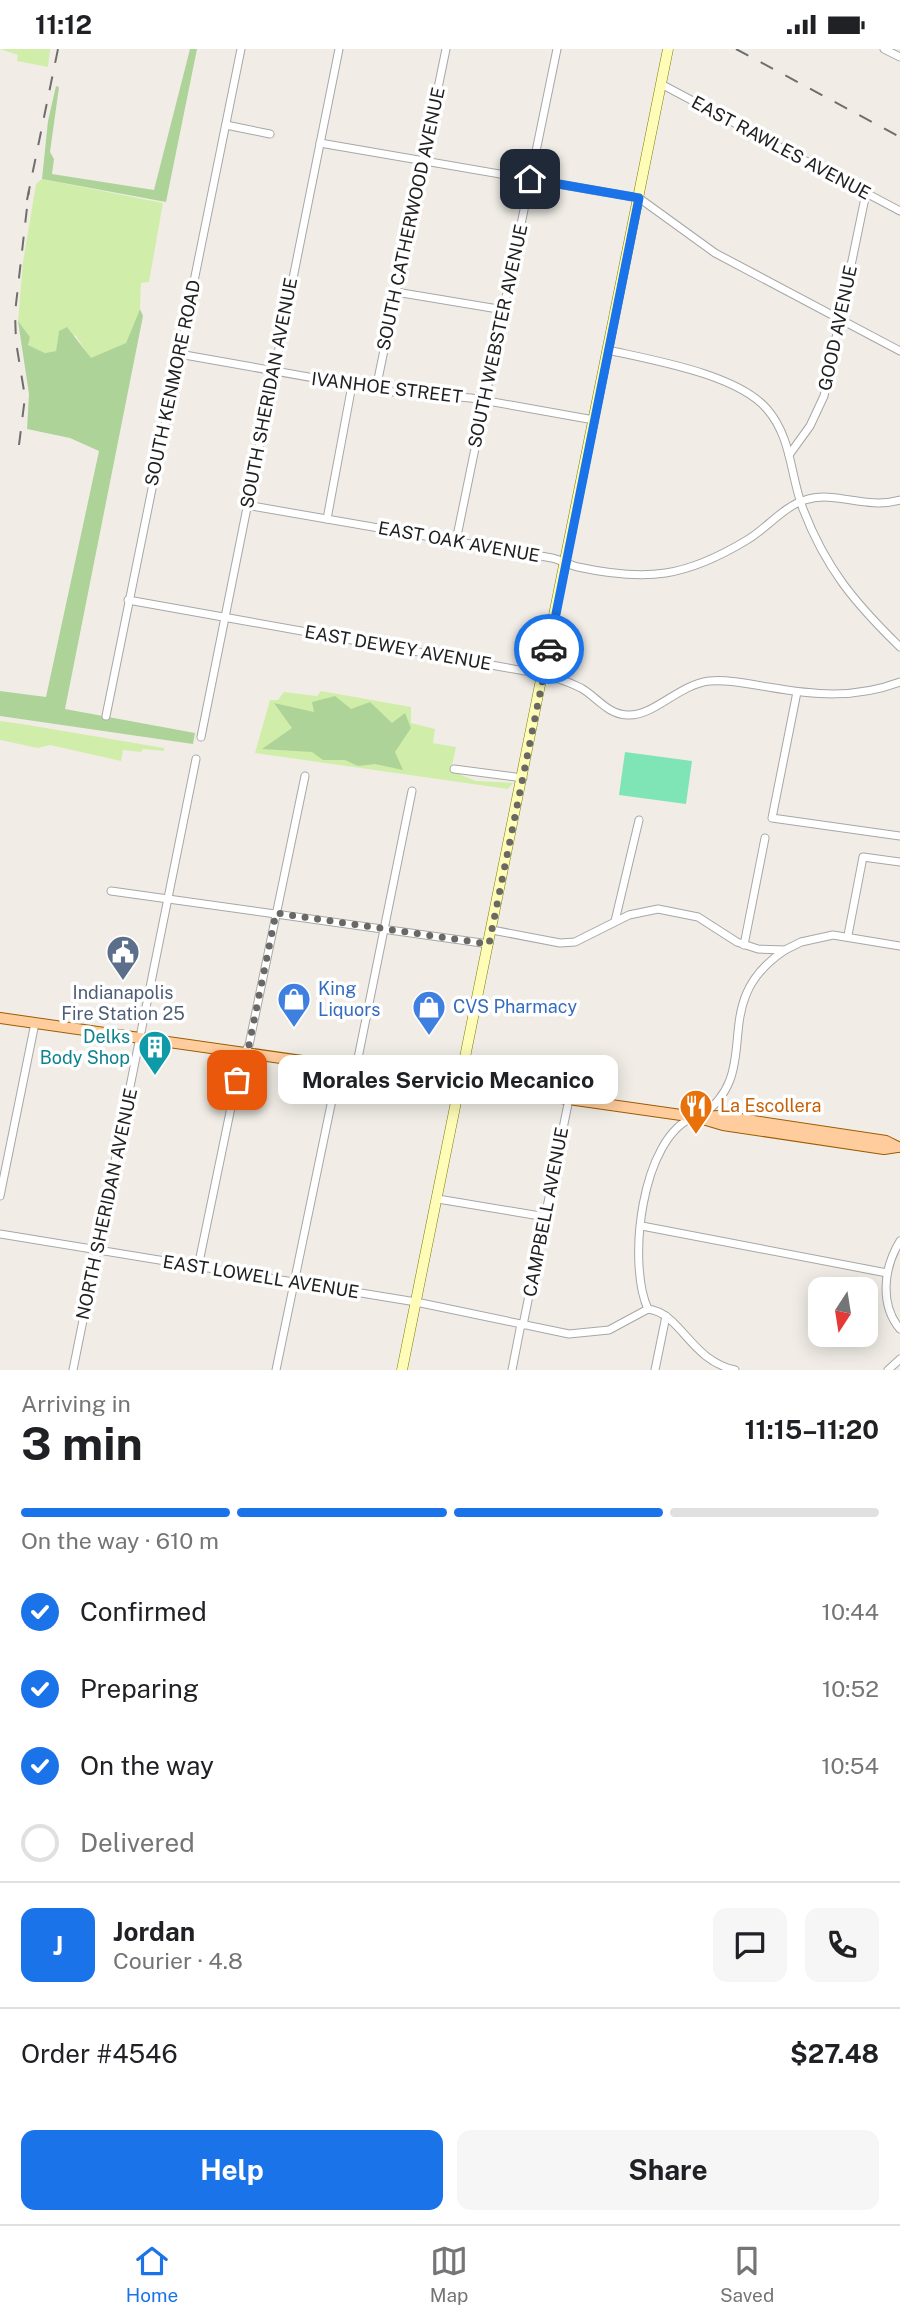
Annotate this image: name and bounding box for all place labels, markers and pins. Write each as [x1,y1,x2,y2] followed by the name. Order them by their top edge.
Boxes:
[500,149,560,209] pin
[104,933,142,982] public building icon: Indianapolis Fire Station 25
[318,978,380,1020] place label: King Liquors
[275,980,313,1029] shop icon: King Liquors
[61,982,185,1024] place label: Indianapolis Fire Station 25
[410,988,448,1037] shop icon: CVS Pharmacy
[453,996,577,1017] place label: CVS Pharmacy
[40,1026,130,1068] place label: Delks Body Shop
[136,1028,174,1077] building icon: Delks Body Shop
[207,1050,267,1110] pin
[279,1055,618,1105] callout: Morales Servicio Mecanico
[677,1087,715,1136] restaurant icon: La Escollera
[720,1095,821,1116] place label: La Escollera

